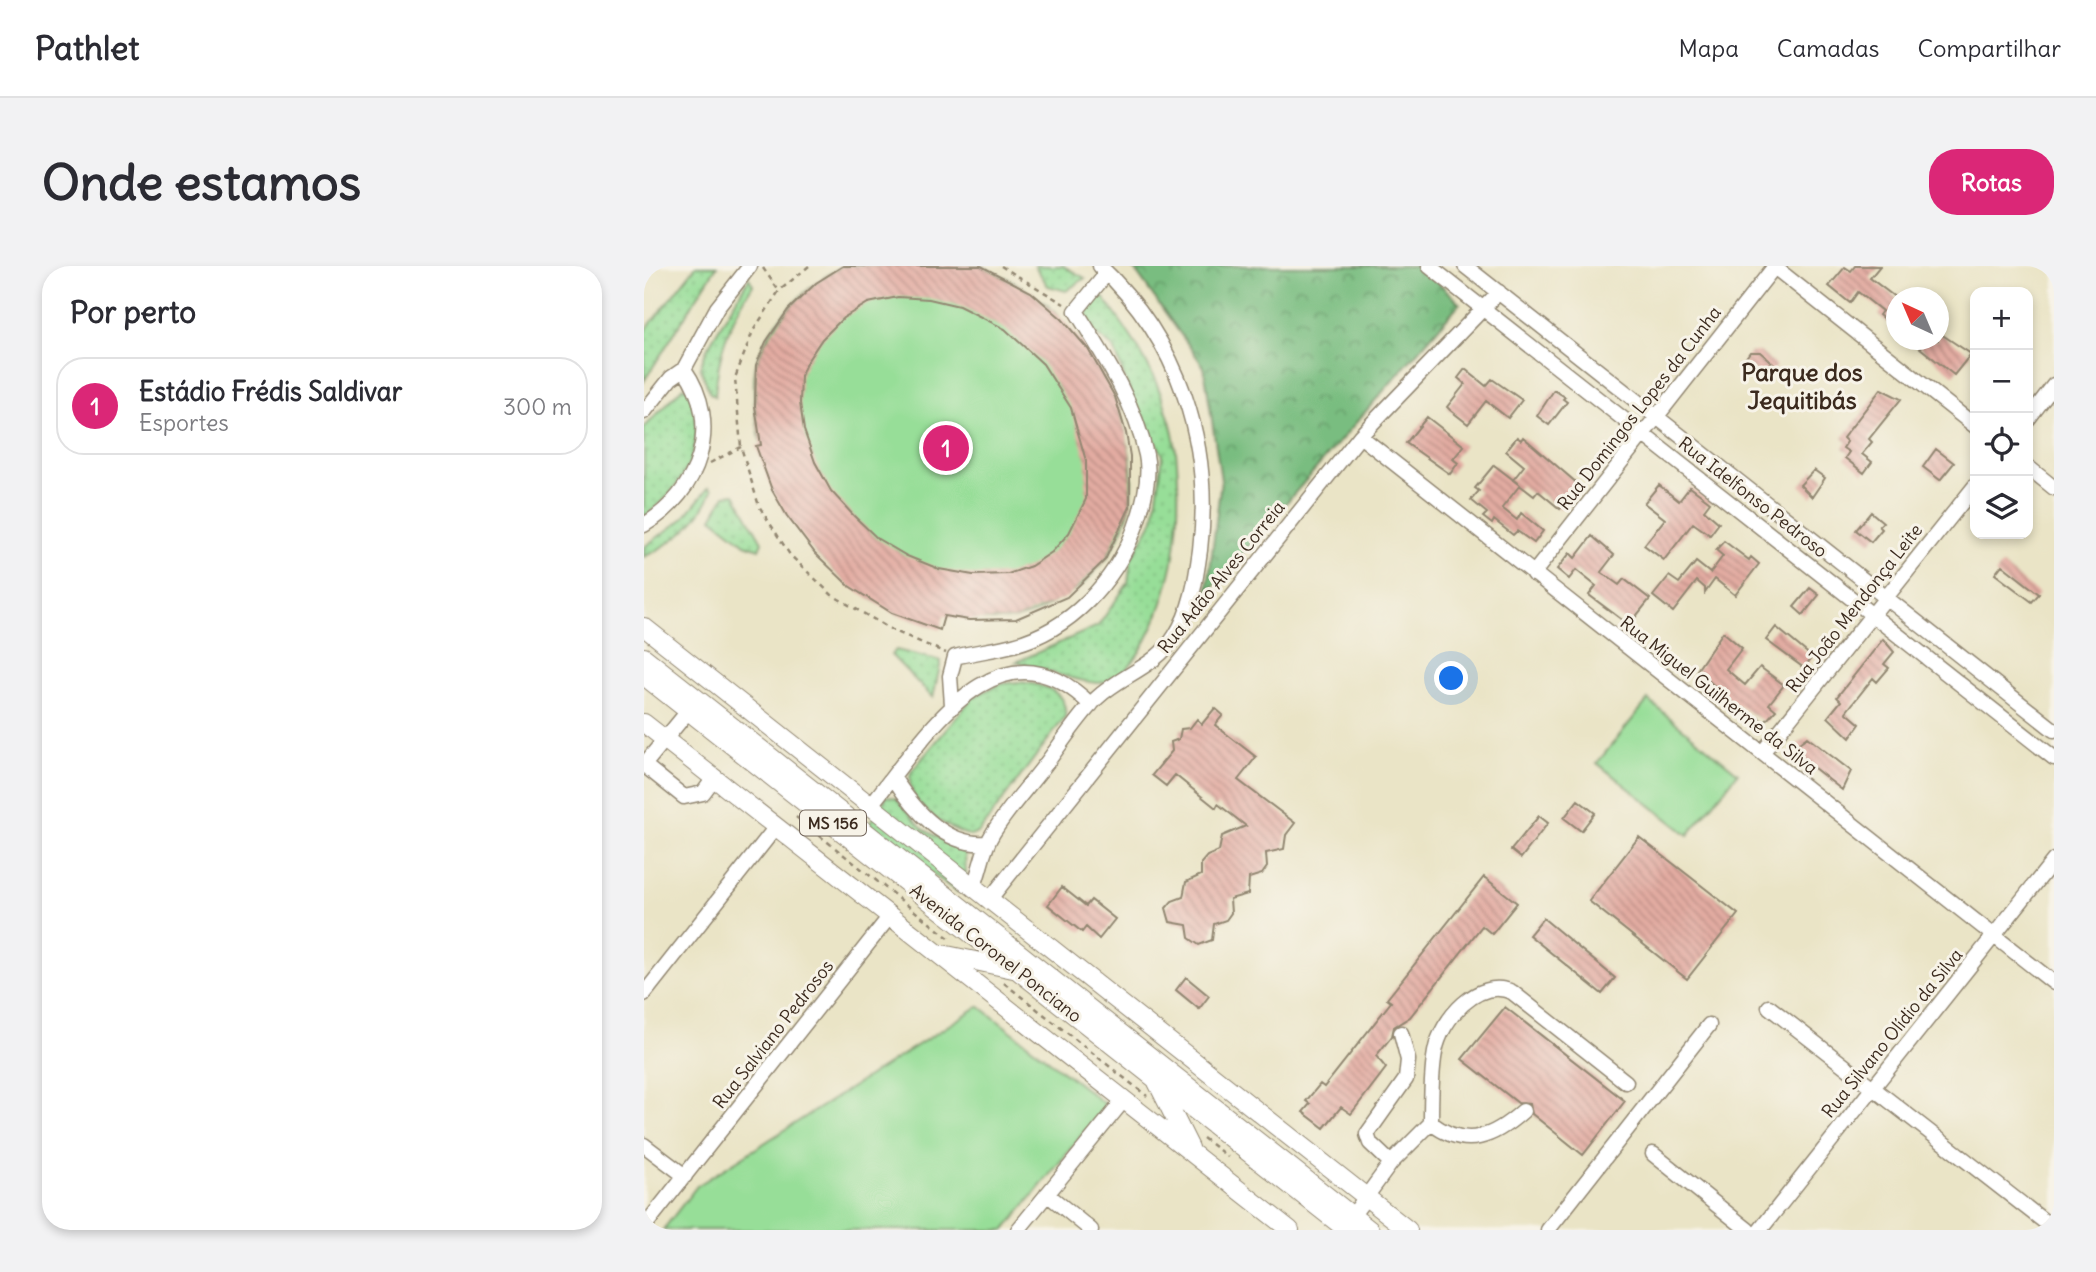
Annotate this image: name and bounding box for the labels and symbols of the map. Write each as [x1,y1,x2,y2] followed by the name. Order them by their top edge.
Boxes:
[1886,287,1949,350] north arrow
[1552,301,1726,515] street label: Rua Domingos Lopes da Cunha
[1741,357,1863,415] district label: Parque dos Jequitibás
[923,422,969,474] pin: 1
[1674,432,1832,562] street label: Rua Idelfonso Pedroso
[1152,496,1290,658] street label: Rua Adão Alves Correia
[1781,519,1927,697] street label: Rua João Mendonça Leite
[1616,611,1822,779] street label: Rua Miguel Guilherme da Silva
[1434,661,1468,695] your location
[800,810,866,836] road number: MS 156
[905,879,1087,1027] street label: Avenida Coronel Ponciano
[1817,944,1967,1122] street label: Rua Silvano Olídio da Silva
[708,955,838,1113] street label: Rua Salviano Pedrosos

